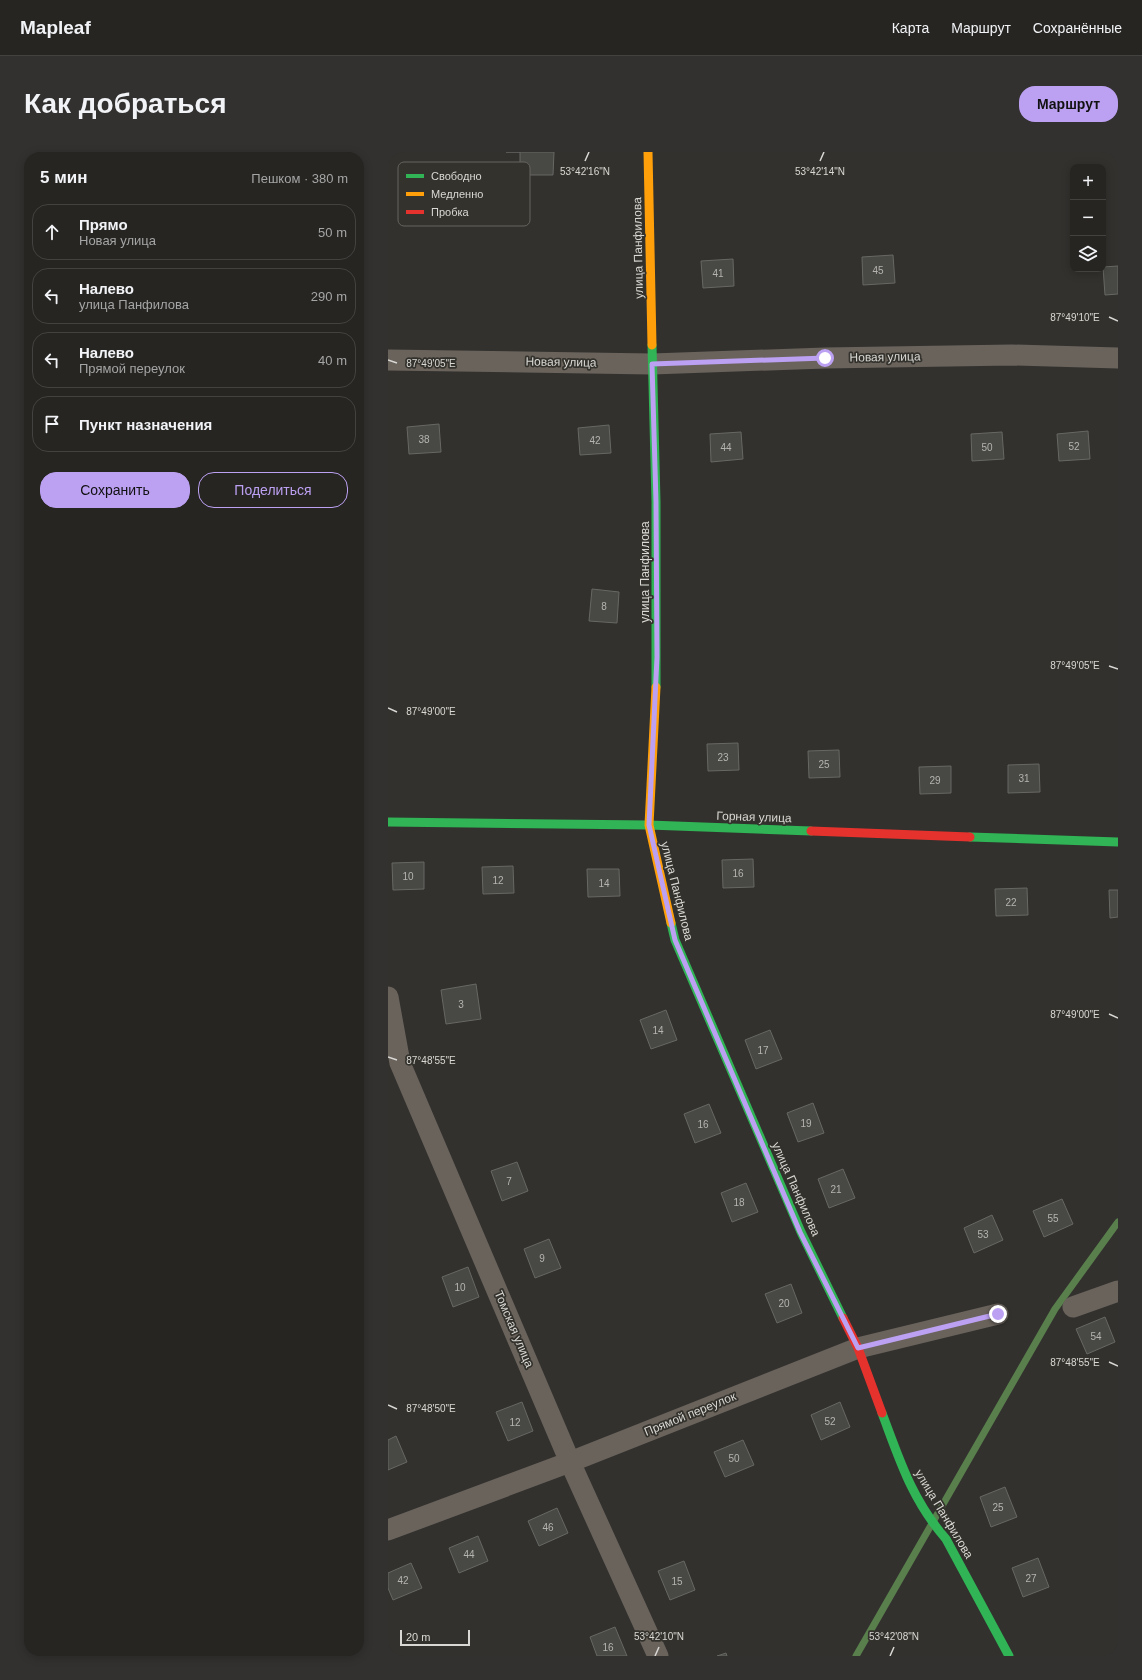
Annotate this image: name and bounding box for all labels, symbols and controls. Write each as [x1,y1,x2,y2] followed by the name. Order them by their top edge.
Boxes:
[20,17,91,38] text: Mapleaf
[892,20,929,36] text: Карта
[951,20,1011,36] text: Маршрут
[1033,20,1122,36] text: Сохранённые
[1019,86,1118,122] button: Маршрут
[24,88,226,119] text: Как добраться
[398,162,530,226] legend
[1070,164,1106,272] map controls
[1070,164,1106,200] button: +
[560,166,610,177] text: 53°42'16"N
[795,166,845,177] text: 53°42'14"N
[40,168,87,187] text: 5 мин
[431,170,482,182] text: Свободно
[251,171,348,186] text: Пешком · 380 m
[431,188,483,200] text: Медленно
[630,197,646,299] street label: улица Панфилова
[1070,200,1106,236] button: −
[431,206,469,218] text: Пробка
[79,216,128,233] text: Прямо
[41,221,63,243] icon: ahead
[318,225,347,240] text: 50 m
[79,233,156,248] text: Новая улица
[1070,236,1106,272] button: layers
[872,265,884,276] house number: 45
[712,268,724,279] house number: 41
[79,280,134,297] text: Налево
[41,285,63,307] icon: left
[311,289,347,304] text: 290 m
[79,297,189,312] text: улица Панфилова
[1050,312,1100,323] text: 87°49'10"E
[79,344,134,361] text: Налево
[41,349,63,371] icon: left
[816,349,834,367] route start
[849,349,921,365] street label: Новая улица
[318,353,347,368] text: 40 m
[525,354,597,370] street label: Новая улица
[406,358,456,369] text: 87°49'05"E
[79,361,185,376] text: Прямой переулок
[41,413,63,435] icon: arrive
[79,416,212,433] text: Пункт назначения
[418,434,430,445] house number: 38
[589,435,601,446] house number: 42
[1068,441,1080,452] house number: 52
[720,442,732,453] house number: 44
[981,442,993,453] house number: 50
[40,472,190,508] button: Сохранить
[198,472,348,508] button: Поделиться
[638,521,652,623] street label: улица Панфилова
[601,601,607,612] house number: 8
[1050,660,1100,671] text: 87°49'05"E
[406,706,456,717] text: 87°49'00"E
[717,752,729,763] house number: 23
[818,759,830,770] house number: 25
[1018,773,1030,784] house number: 31
[929,775,941,786] house number: 29
[716,809,792,825] street label: Горная улица
[658,840,696,942] street label: улица Панфилова
[732,868,744,879] house number: 16
[402,871,414,882] house number: 10
[492,875,504,886] house number: 12
[598,878,610,889] house number: 14
[1005,897,1017,908] house number: 22
[458,999,464,1010] house number: 3
[1050,1009,1100,1020] text: 87°49'00"E
[652,1025,664,1036] house number: 14
[757,1045,769,1056] house number: 17
[406,1055,456,1066] text: 87°48'55"E
[800,1118,812,1129] house number: 19
[697,1119,709,1130] house number: 16
[769,1140,823,1239] street label: улица Панфилова
[506,1176,512,1187] house number: 7
[830,1184,842,1195] house number: 21
[733,1197,745,1208] house number: 18
[1047,1213,1059,1224] house number: 55
[977,1229,989,1240] house number: 53
[539,1253,545,1264] house number: 9
[454,1282,466,1293] house number: 10
[491,1288,537,1370] street label: Томская улица
[778,1298,790,1309] house number: 20
[989,1305,1007,1323] route end
[1090,1331,1102,1342] house number: 54
[1050,1357,1100,1368] text: 87°48'55"E
[642,1389,739,1439] street label: Прямой переулок
[406,1403,456,1414] text: 87°48'50"E
[824,1416,836,1427] house number: 52
[509,1417,521,1428] house number: 12
[728,1453,740,1464] house number: 50
[912,1467,976,1561] street label: улица Панфилова
[992,1502,1004,1513] house number: 25
[542,1522,554,1533] house number: 46
[463,1549,475,1560] house number: 44
[1025,1573,1037,1584] house number: 27
[397,1575,409,1586] house number: 42
[671,1576,683,1587] house number: 15
[400,1628,470,1647] scale bar
[406,1631,430,1643] text: 20 m
[634,1631,684,1642] text: 53°42'10"N
[869,1631,919,1642] text: 53°42'08"N
[602,1642,614,1653] house number: 16

